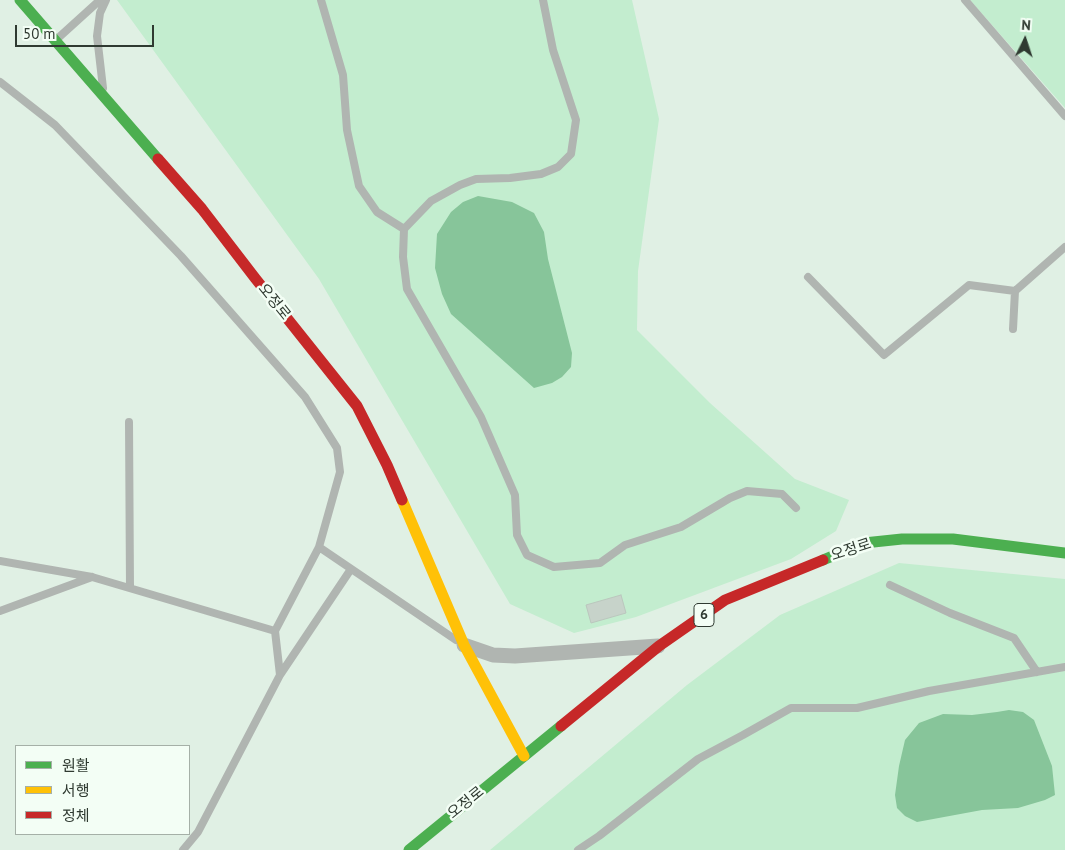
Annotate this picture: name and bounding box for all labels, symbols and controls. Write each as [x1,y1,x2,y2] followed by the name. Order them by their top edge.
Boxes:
[18,15,156,47] scale bar
[1000,15,1050,65] north arrow
[1021,16,1031,34] text: N
[23,24,56,43] text: 50 m
[254,280,294,324] street label: 오정로
[829,535,873,565] street label: 오정로
[694,604,714,626] road number: 6
[15,745,190,835] legend
[62,756,90,775] text: 원활
[62,781,90,800] text: 서행
[444,783,488,823] street label: 오정로
[62,806,90,825] text: 정체

